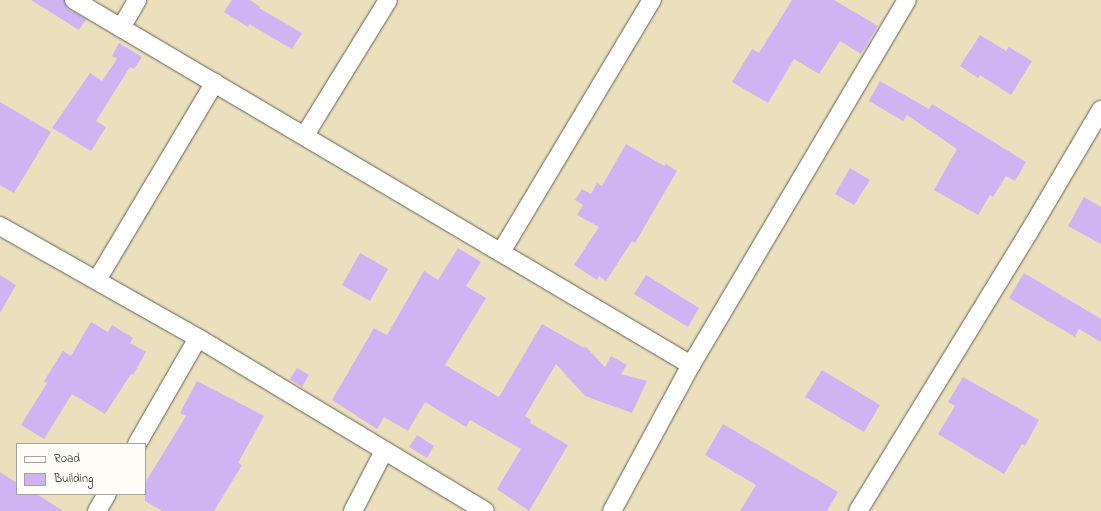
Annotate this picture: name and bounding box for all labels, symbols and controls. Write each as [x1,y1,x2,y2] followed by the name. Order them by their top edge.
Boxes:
[16,443,146,495] legend
[54,450,80,468] text: Road
[54,470,93,488] text: Building

